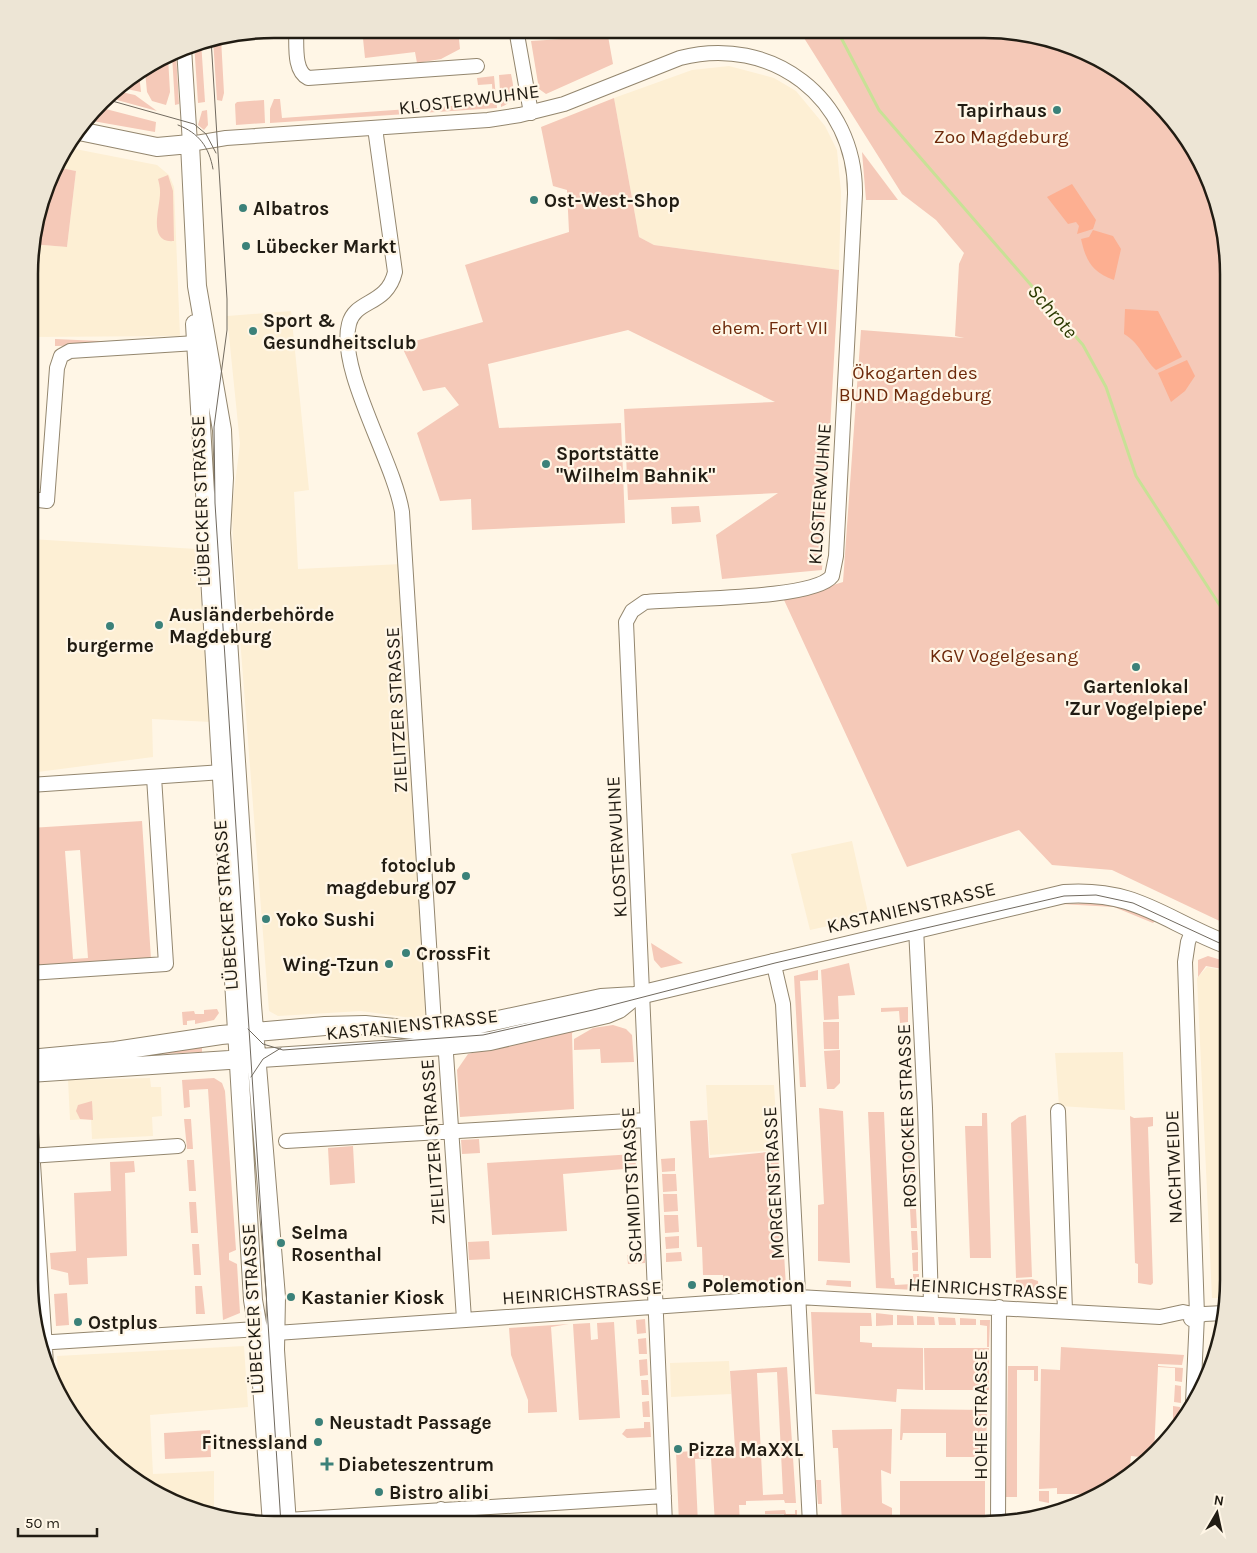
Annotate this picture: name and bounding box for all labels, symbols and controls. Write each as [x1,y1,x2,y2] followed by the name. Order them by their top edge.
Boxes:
[397,80,541,120] street label: KLOSTERWUHNE
[957,100,1047,122] place label: Tapirhaus
[1051,104,1063,116] marker: Tapirhaus
[934,126,1069,148] park label: Zoo Magdeburg
[544,190,680,212] place label: Ost-West-Shop
[528,194,540,206] marker: Ost-West-Shop
[253,198,329,220] place label: Albatros
[237,202,249,214] marker: Albatros
[256,236,397,258] place label: Lübecker Markt
[240,240,252,252] marker: Lübecker Markt
[1023,280,1082,343] water label: Schrote
[263,310,416,354] place label: Sport & Gesundheitsclub
[712,317,828,339] park label: ehem. Fort VII
[247,325,259,337] marker: Sport & Gesundheitsclub
[839,362,992,406] park label: Ökogarten des BUND Magdeburg
[187,415,215,587] street label: LÜBECKER STRASSE
[804,423,836,566] street label: KLOSTERWUHNE
[556,443,716,487] place label: Sportstätte "Wilhelm Bahnik"
[540,458,552,470] marker: Sportstätte "Wilhelm Bahnik"
[169,604,334,648] place label: Ausländerbehörde Magdeburg
[153,619,165,631] marker: Ausländerbehörde Magdeburg
[104,620,116,632] marker: burgerme
[382,626,412,794] street label: ZIELITZER STRASSE
[66,635,154,657] place label: burgerme
[930,645,1078,667] park label: KGV Vogelgesang
[1130,661,1142,673] marker: Gartenlokal 'Zur Vogelpiepe'
[1066,676,1206,720] place label: Gartenlokal 'Zur Vogelpiepe'
[602,776,632,918] street label: KLOSTERWUHNE
[209,819,243,991] street label: LÜBECKER STRASSE
[326,855,457,899] place label: fotoclub magdeburg 07
[460,870,472,882] marker: fotoclub magdeburg 07
[825,878,998,938] street label: KASTANIENSTRASSE
[276,909,375,931] place label: Yoko Sushi
[260,913,272,925] marker: Yoko Sushi
[416,943,490,965] place label: CrossFit
[400,947,412,959] marker: CrossFit
[283,954,379,976] place label: Wing-Tzun
[383,958,395,970] marker: Wing-Tzun
[325,1005,499,1045] street label: KASTANIENSTRASSE
[893,1023,921,1208] street label: ROSTOCKER STRASSE
[416,1058,450,1226] street label: ZIELITZER STRASSE
[617,1106,647,1264] street label: SCHMIDTSTRASSE
[759,1106,789,1260] street label: MORGENSTRASSE
[1161,1110,1187,1224] street label: NACHTWEIDE
[291,1222,382,1266] place label: Selma Rosenthal
[238,1223,268,1395] street label: LÜBECKER STRASSE
[275,1237,287,1249] marker: Selma Rosenthal
[907,1274,1069,1304] street label: HEINRICHSTRASSE
[702,1275,805,1297] place label: Polemotion
[501,1276,663,1310] street label: HEINRICHSTRASSE
[686,1279,698,1291] marker: Polemotion
[301,1287,444,1309] place label: Kastanier Kiosk
[285,1291,297,1303] marker: Kastanier Kiosk
[88,1312,158,1334] place label: Ostplus
[72,1316,84,1328] marker: Ostplus
[970,1350,992,1480] street label: HOHE STRASSE
[329,1412,492,1434] place label: Neustadt Passage
[313,1416,325,1428] marker: Neustadt Passage
[202,1432,308,1454] place label: Fitnessland
[312,1436,324,1448] marker: Fitnessland
[688,1439,804,1461] place label: Pizza MaXXL
[672,1443,684,1455] marker: Pizza MaXXL
[338,1454,494,1476] place label: Diabeteszentrum
[320,1457,334,1471] marker: Diabeteszentrum
[389,1482,489,1504] place label: Bistro alibi
[373,1486,385,1498] marker: Bistro alibi
[1192,1488,1242,1538] north arrow
[1213,1491,1225,1510] text: N
[18,1506,96,1538] scale bar
[25,1514,60,1532] text: 50 m

